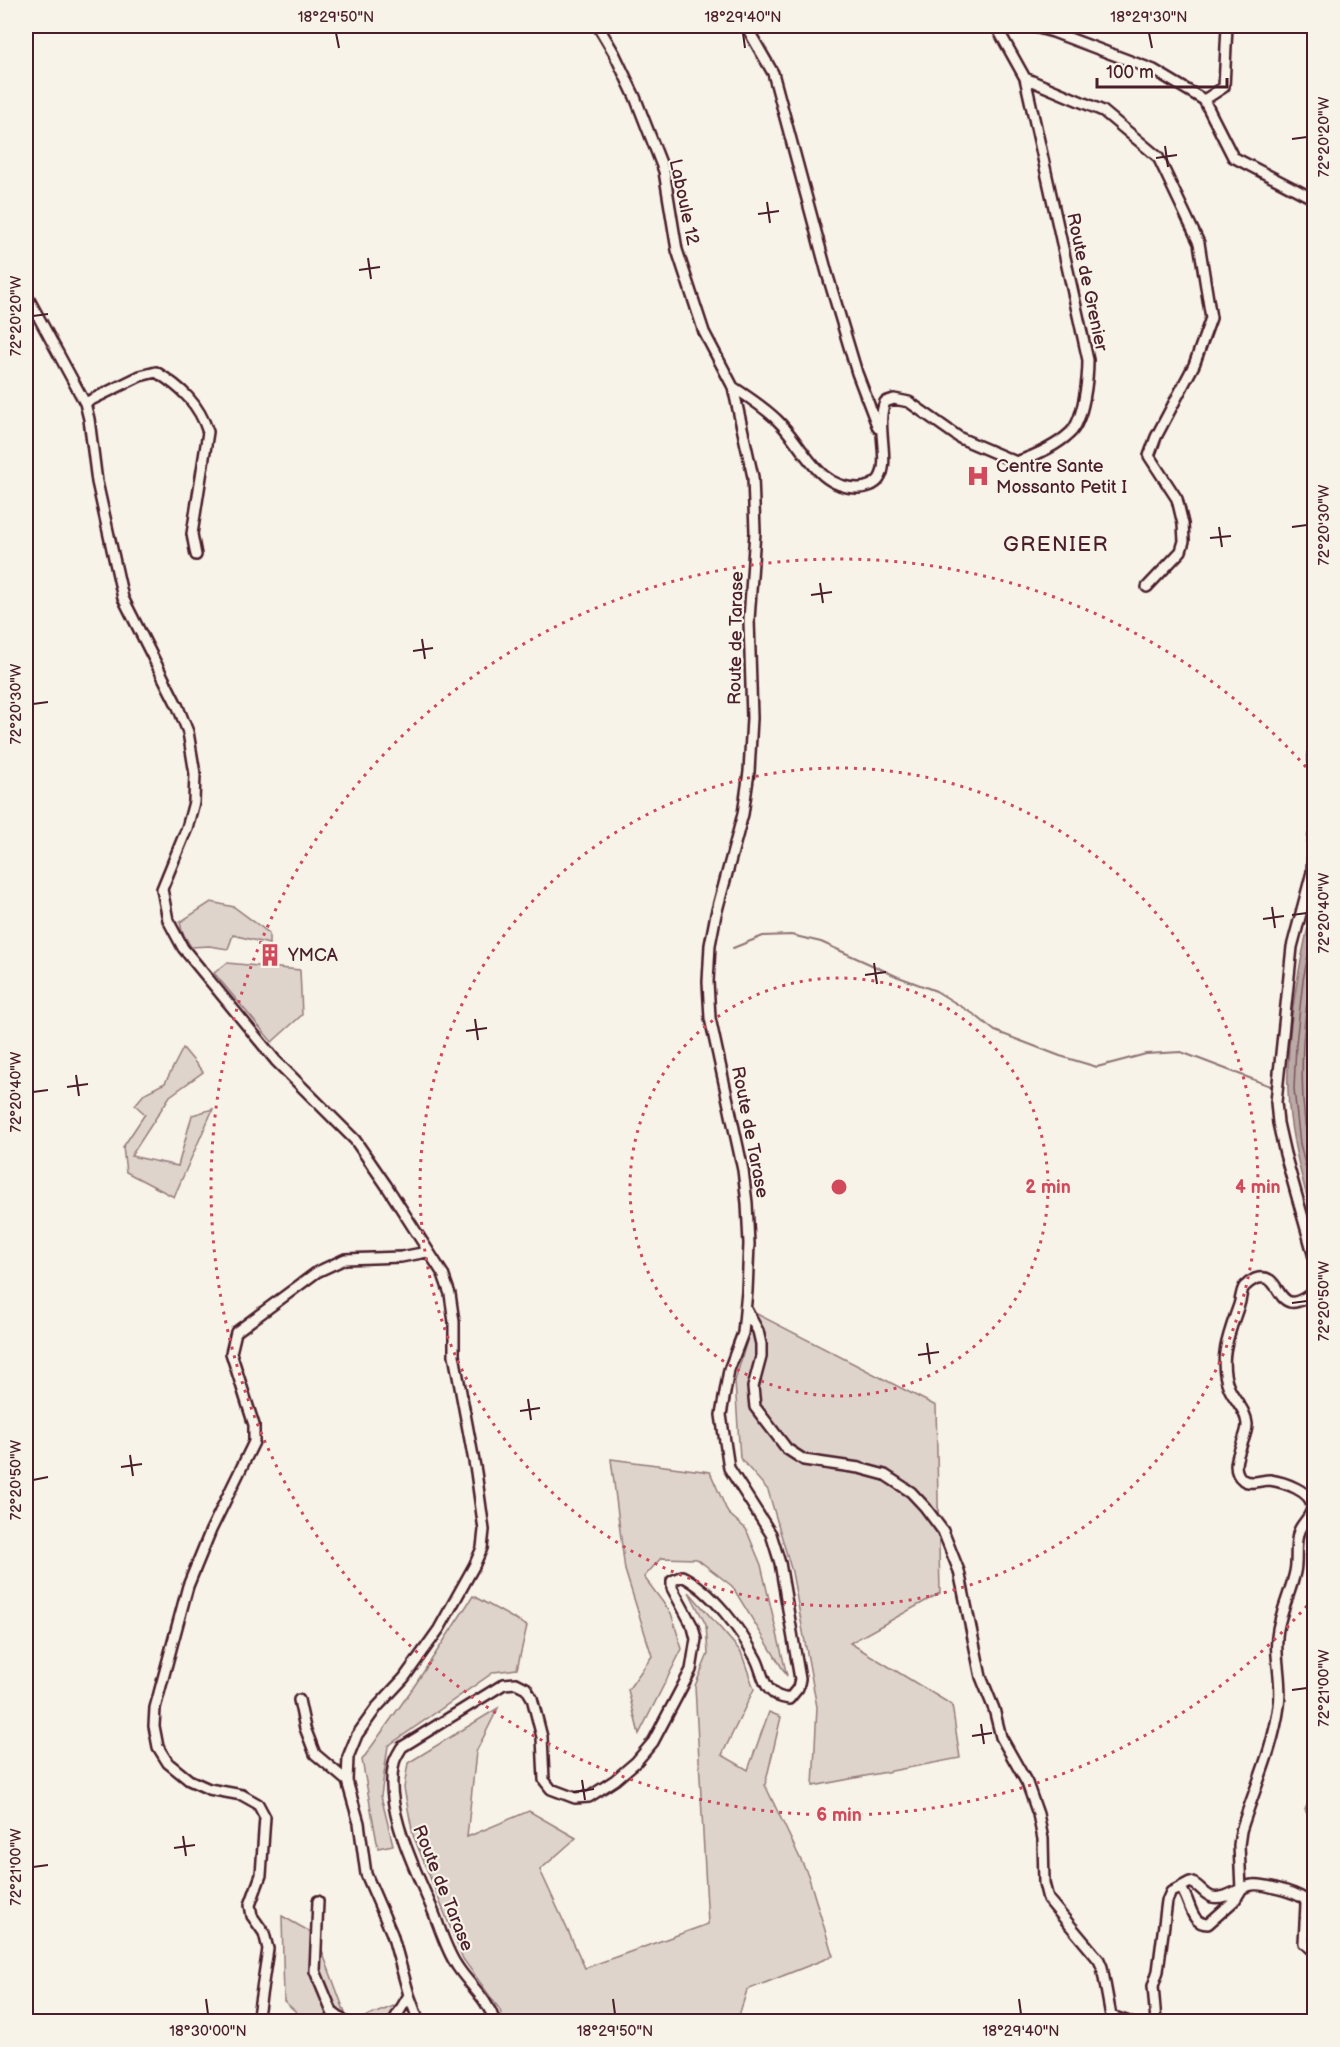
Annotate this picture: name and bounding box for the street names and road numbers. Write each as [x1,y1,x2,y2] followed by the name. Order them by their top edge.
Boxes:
[665,157,703,247] street label: Laboule 12
[1062,211,1112,354] street label: Route de Grenier
[724,571,748,705] street label: Route de Tarase
[727,1064,773,1200] street label: Route de Tarase
[408,1822,478,1954] street label: Route de Tarase

